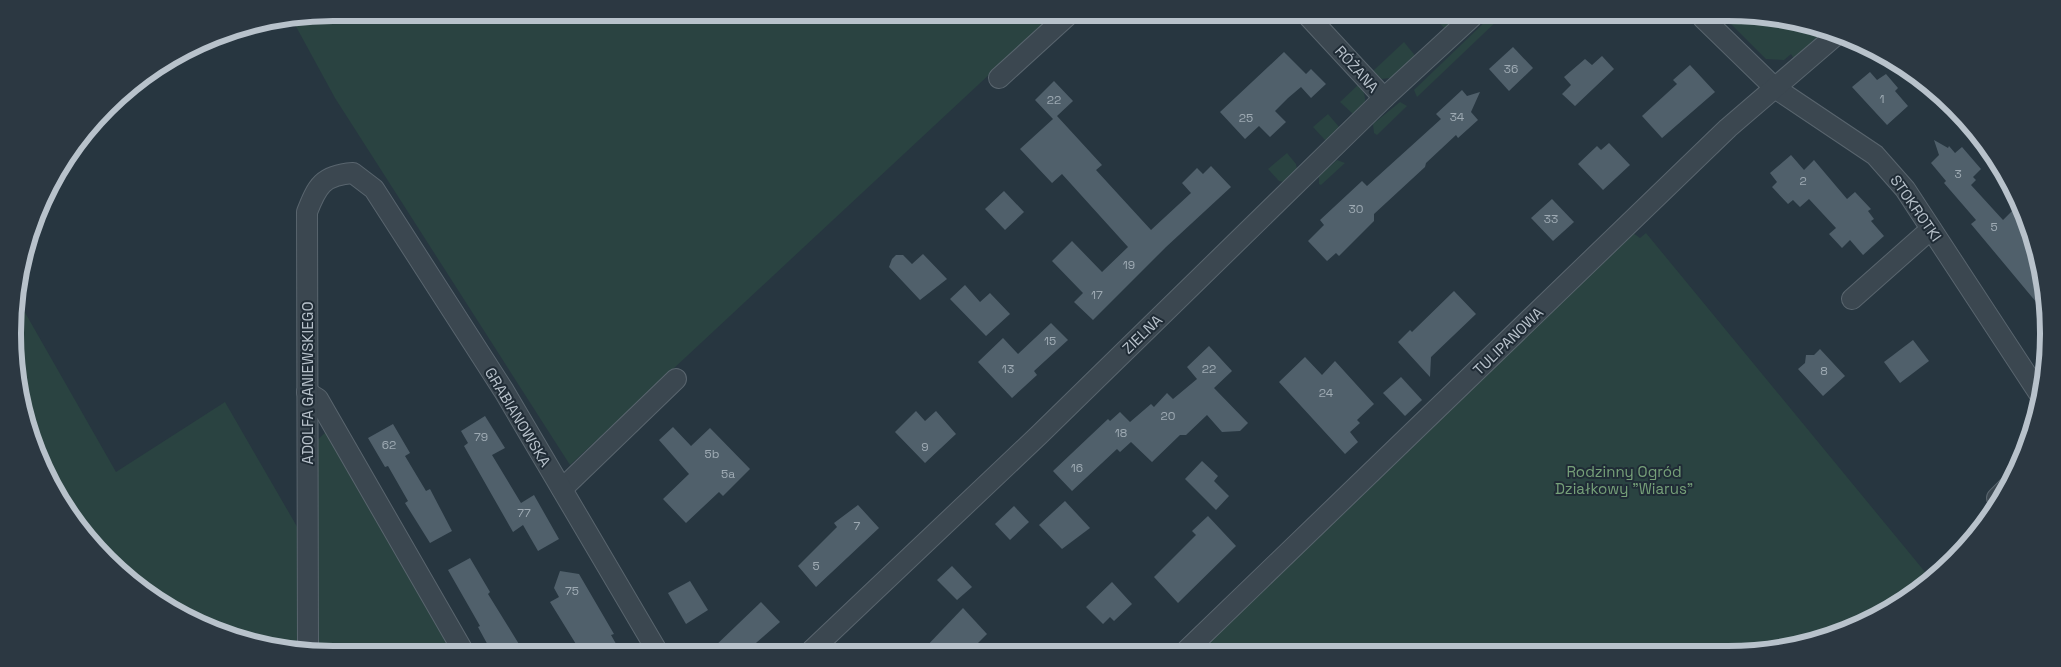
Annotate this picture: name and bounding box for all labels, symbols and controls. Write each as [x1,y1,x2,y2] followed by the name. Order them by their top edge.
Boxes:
[1331,42,1383,97] street label: RÓŻANA
[1504,61,1518,77] house number: 36
[1879,91,1885,107] house number: 1
[1047,92,1061,108] house number: 22
[1450,109,1465,125] house number: 34
[1239,110,1253,126] house number: 25
[1954,166,1962,182] house number: 3
[1886,171,1946,245] street label: STOKROTKI
[1799,173,1807,189] house number: 2
[1349,201,1363,217] house number: 30
[1544,211,1558,227] house number: 33
[1990,219,1998,235] house number: 5
[1123,257,1135,273] house number: 19
[1091,287,1103,303] house number: 17
[298,301,317,465] street label: ADOLFA GANIEWSKIEGO
[1469,302,1547,379] street label: TULIPANOWA
[1118,310,1166,358] street label: ZIELNA
[1044,333,1056,349] house number: 15
[1002,361,1014,377] house number: 13
[1202,361,1216,377] house number: 22
[1820,363,1828,379] house number: 8
[481,364,555,471] street label: GRABIANOWSKA
[1319,385,1334,401] house number: 24
[1161,408,1175,424] house number: 20
[1115,425,1127,441] house number: 18
[474,429,488,445] house number: 79
[382,437,396,453] house number: 62
[921,439,929,455] house number: 9
[705,446,720,462] house number: 5b
[1071,460,1083,476] house number: 16
[1555,462,1693,498] park label: Rodzinny Ogród Działkowy "Wiarus"
[721,466,735,482] house number: 5a
[517,505,531,521] house number: 77
[854,518,861,534] house number: 7
[812,558,820,574] house number: 5
[565,583,579,599] house number: 75

